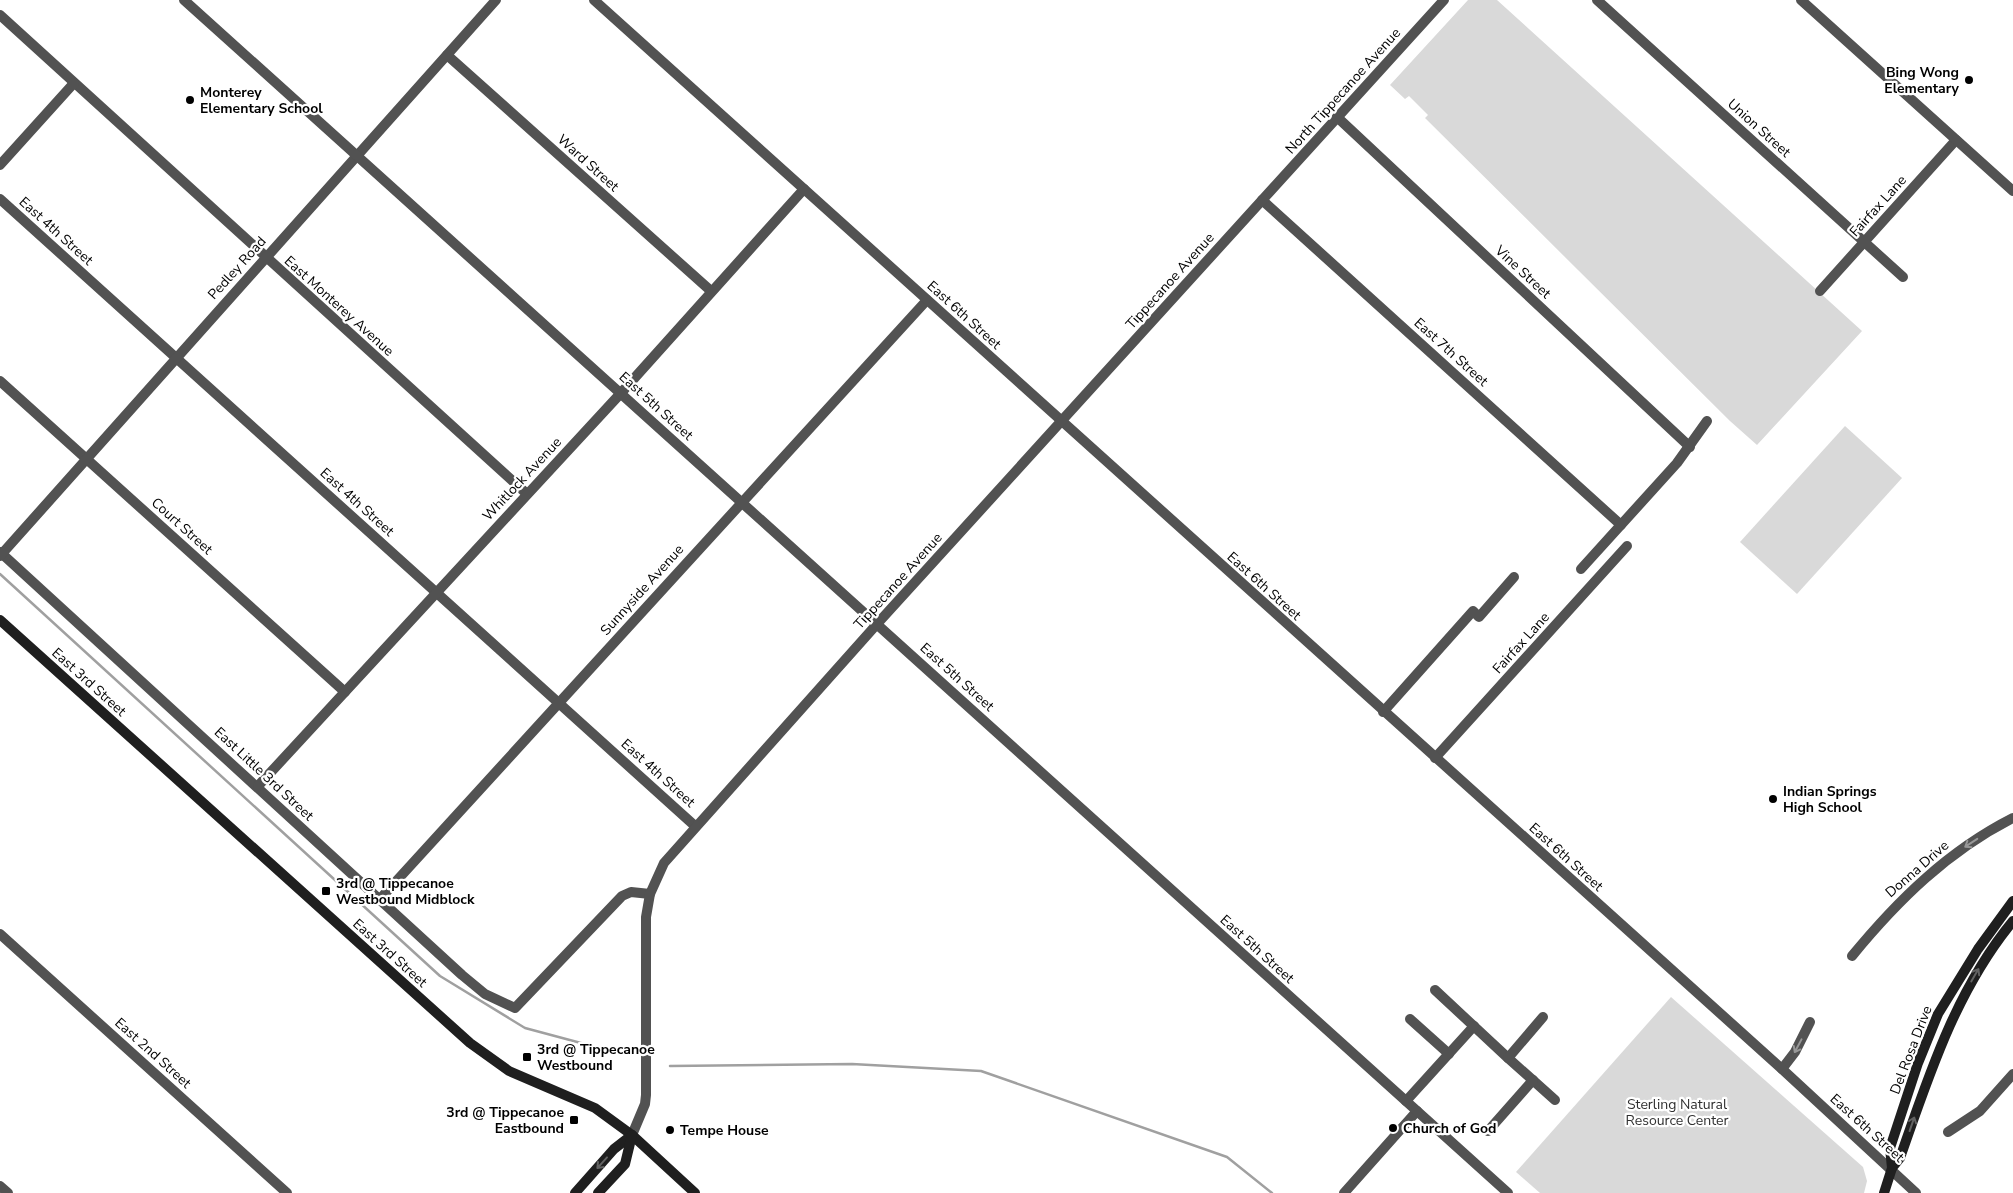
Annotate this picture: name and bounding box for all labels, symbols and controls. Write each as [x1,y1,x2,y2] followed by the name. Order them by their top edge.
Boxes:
[1281,24,1405,158] street label: North Tippecanoe Avenue
[1884,63,1960,98] place label: Bing Wong Elementary
[1963,74,1975,86] marker: Bing Wong Elementary
[200,83,323,118] place label: Monterey Elementary School
[184,94,196,106] marker: Monterey Elementary School
[1723,95,1795,162] street label: Union Street
[553,130,623,196] street label: Ward Street
[1845,171,1911,241] street label: Fairfax Lane
[15,193,97,269] street label: East 4th Street
[1122,229,1218,333] street label: Tippecanoe Avenue
[204,232,270,304] street label: Pedley Road
[1490,240,1555,303] street label: Vine Street
[280,252,398,360] street label: East Monterey Avenue
[923,277,1005,353] street label: East 6th Street
[1410,314,1492,390] street label: East 7th Street
[615,368,697,444] street label: East 5th Street
[478,433,566,525] street label: Whitlock Avenue
[316,464,398,540] street label: East 4th Street
[147,493,217,559] street label: Court Street
[850,529,946,633] street label: Tippecanoe Avenue
[596,540,688,640] street label: Sunnyside Avenue
[1223,548,1305,624] street label: East 6th Street
[1488,608,1554,678] street label: Fairfax Lane
[916,639,998,715] street label: East 5th Street
[48,644,130,721] street label: East 3rd Street
[210,723,318,825] street label: East Little 3rd Street
[617,735,699,811] street label: East 4th Street
[1783,782,1877,817] place label: Indian Springs High School
[1767,793,1779,805] marker: Indian Springs High School
[1525,819,1607,895] street label: East 6th Street
[1881,836,1953,902] street label: Donna Drive
[1965,838,1979,848] one-way arrow
[336,874,475,909] place label: 3rd @ Tippecanoe Westbound Midblock
[320,885,332,897] marker: 3rd @ Tippecanoe Westbound Midblock
[1216,911,1298,987] street label: East 5th Street
[349,915,431,992] street label: East 3rd Street
[1971,969,1981,983] one-way arrow
[1885,1003,1937,1097] street label: Del Rosa Drive
[111,1014,195,1093] street label: East 2nd Street
[1793,1039,1803,1054] one-way arrow
[537,1040,655,1075] place label: 3rd @ Tippecanoe Westbound
[521,1051,533,1063] marker: 3rd @ Tippecanoe Westbound
[1826,1090,1908,1166] street label: East 6th Street
[1626,1095,1728,1130] park label: Sterling Natural Resource Center
[446,1103,564,1138] place label: 3rd @ Tippecanoe Eastbound
[568,1114,580,1126] marker: 3rd @ Tippecanoe Eastbound
[1908,1117,1917,1133] one-way arrow
[1403,1119,1496,1138] place label: Church of God
[680,1121,769,1140] place label: Tempe House
[1387,1122,1399,1134] marker: Church of God
[664,1124,676,1136] marker: Tempe House
[596,1156,608,1169] one-way arrow

